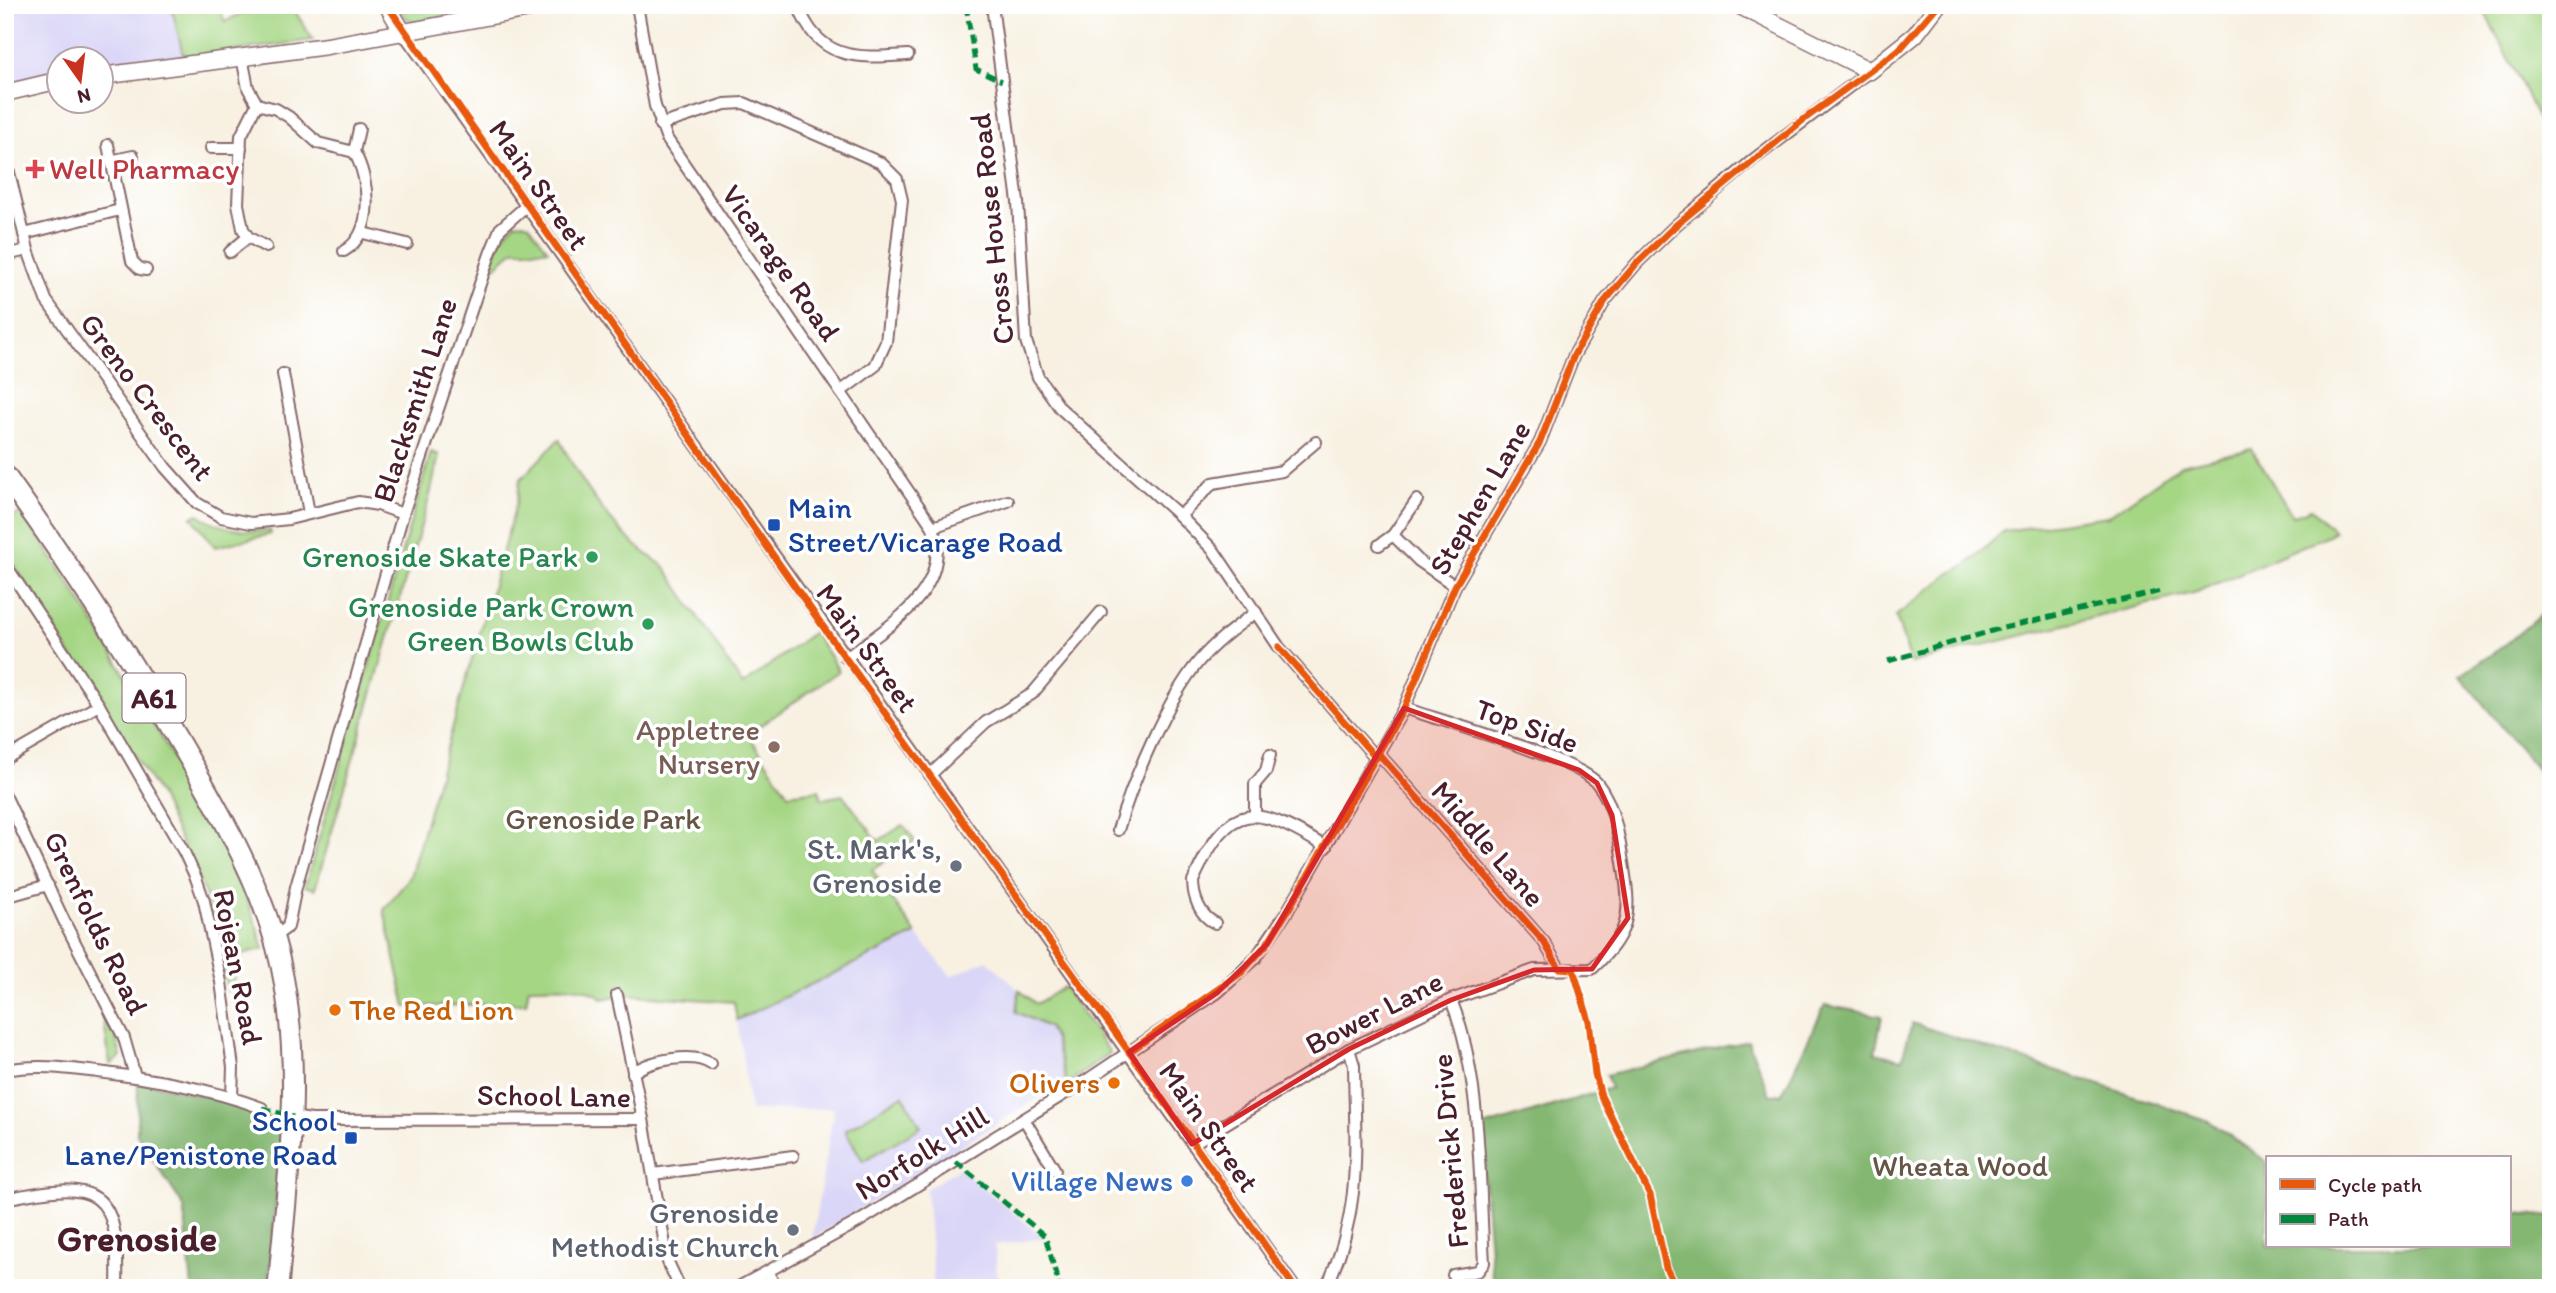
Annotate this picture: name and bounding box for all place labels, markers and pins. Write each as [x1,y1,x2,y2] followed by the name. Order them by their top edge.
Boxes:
[49,150,239,187] place label: Well Pharmacy
[27,161,43,177] marker: Well Pharmacy
[788,489,1063,560] place label: Main Street/Vicarage Road
[766,517,782,533] marker: Main Street/Vicarage Road
[302,538,578,575] place label: Grenoside Skate Park
[584,549,600,565] marker: Grenoside Skate Park
[348,588,634,659] place label: Grenoside Park Crown Green Bowls Club
[640,616,656,632] marker: Grenoside Park Crown Green Bowls Club
[636,711,760,782] place label: Appletree Nursery
[766,739,782,755] marker: Appletree Nursery
[807,830,942,901] place label: St. Mark's, Grenoside
[948,858,964,874] marker: St. Mark's, Grenoside
[349,991,514,1028] place label: The Red Lion
[327,1002,343,1018] marker: The Red Lion
[1009,1064,1100,1101] place label: Olivers
[1106,1075,1122,1091] marker: Olivers
[64,1102,338,1173] place label: School Lane/Penistone Road
[343,1130,359,1146] marker: School Lane/Penistone Road
[1011,1162,1173,1199] place label: Village News
[1179,1173,1195,1189] marker: Village News
[551,1194,779,1265] place label: Grenoside Methodist Church
[785,1222,801,1238] marker: Grenoside Methodist Church

